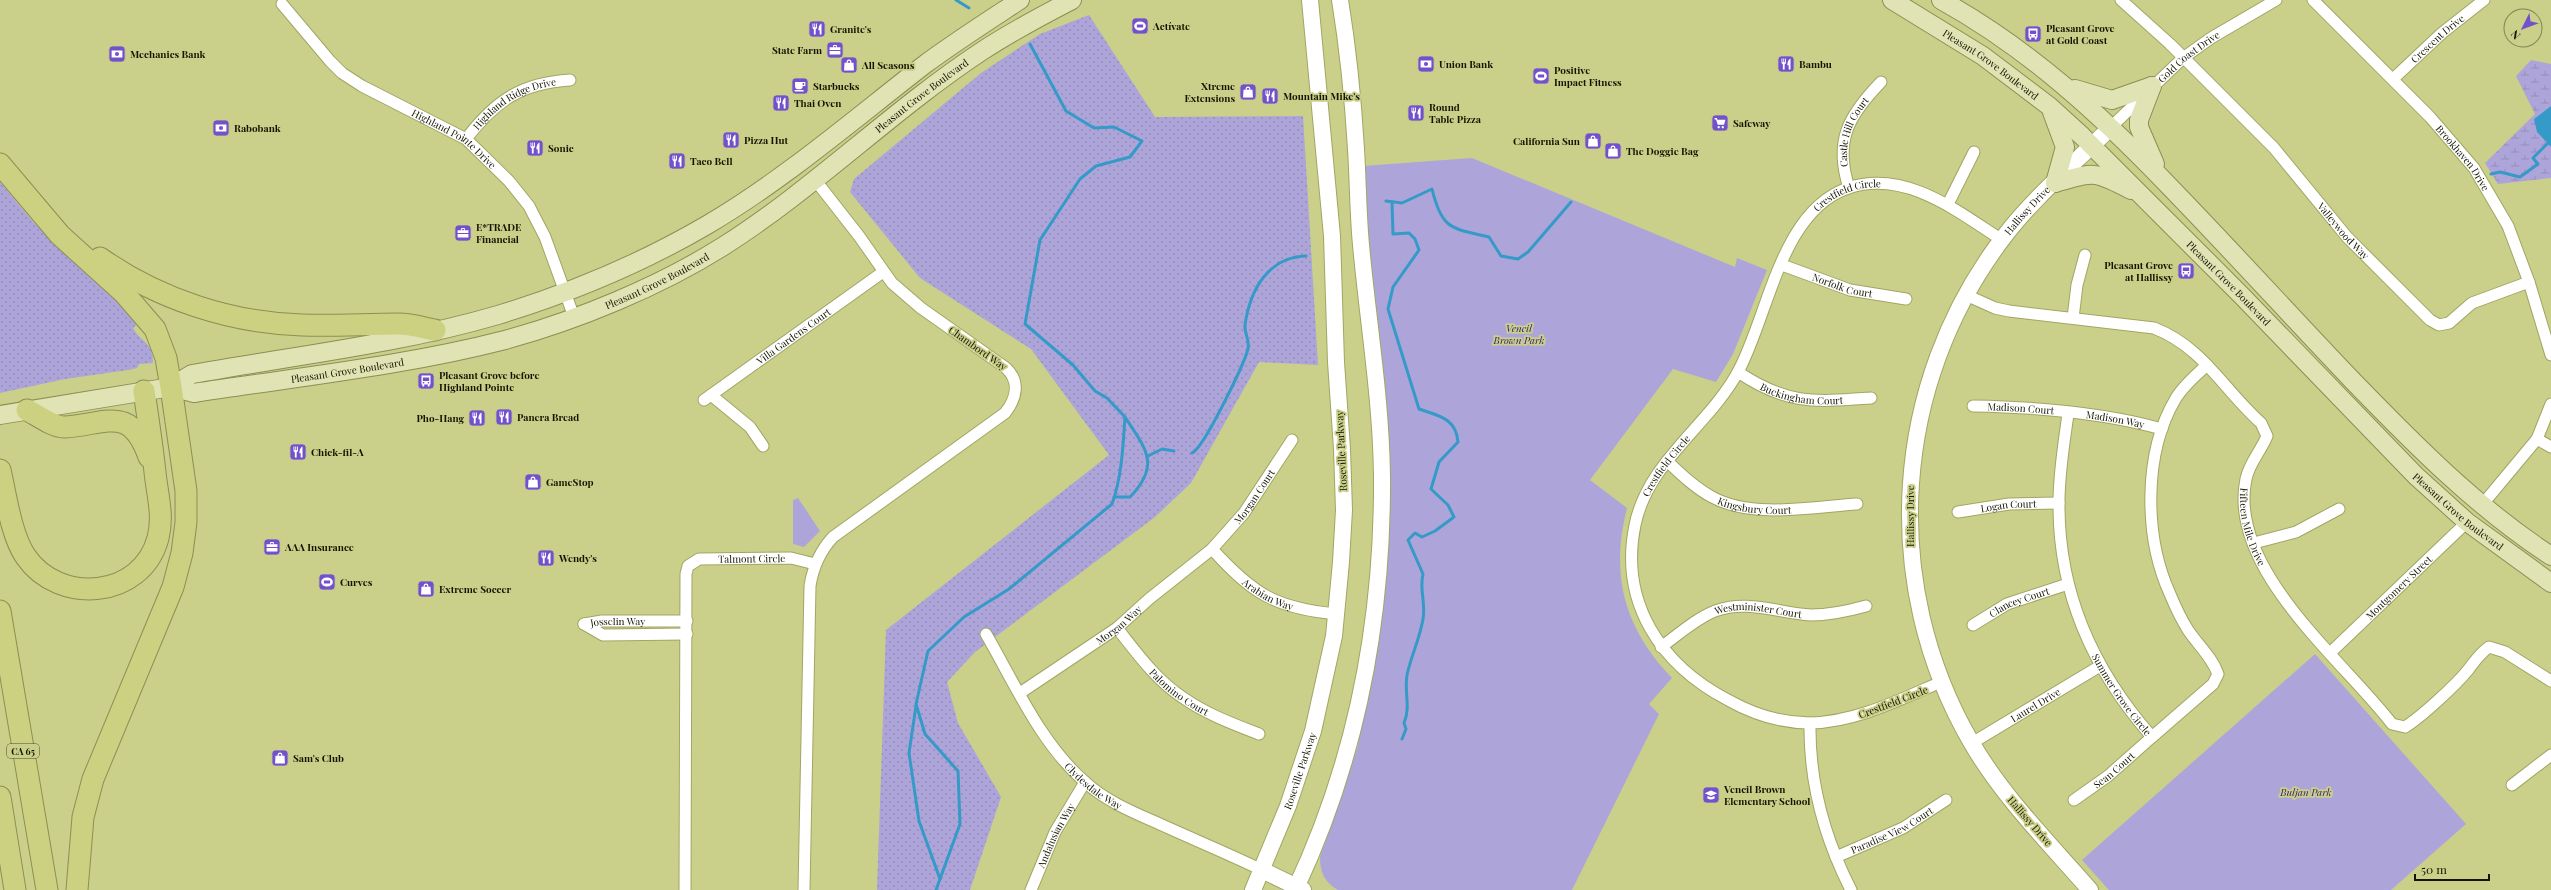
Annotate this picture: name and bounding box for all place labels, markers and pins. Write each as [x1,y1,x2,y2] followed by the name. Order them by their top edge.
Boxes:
[1130,16,1150,36] sports icon: Actívate
[807,19,827,39] restaurant icon: Granite's
[1152,19,1190,33] place label: Actívate
[2046,21,2115,47] place label: Pleasant Grove at Gold Coast
[830,22,872,36] place label: Granite's
[2023,24,2043,44] bus stop icon: Pleasant Grove at Gold Coast
[825,40,845,60] office icon: State Farm
[772,43,822,57] place label: State Farm
[107,44,127,64] bank icon: Mechanics Bank
[130,47,206,61] place label: Mechanics Bank
[1416,54,1436,74] bank icon: Union Bank
[1776,54,1796,74] restaurant icon: Bambu
[839,55,859,75] shop icon: All Seasons
[1439,57,1493,71] place label: Union Bank
[1799,57,1832,71] place label: Bambu
[861,58,915,72] place label: All Seasons
[1554,63,1622,89] place label: Positive Impact Fitness
[1531,66,1551,86] sports icon: Positive Impact Fitness
[790,76,810,96] cafe icon: Starbucks
[813,79,860,93] place label: Starbucks
[1185,79,1235,105] place label: Xtreme Extensions
[1238,82,1258,102] shop icon: Xtreme Extensions
[1260,86,1280,106] restaurant icon: Mountain Mike's
[1283,89,1360,103] place label: Mountain Mike's
[771,93,791,113] restaurant icon: Thai Oven
[794,96,842,110] place label: Thai Oven
[1429,100,1482,126] place label: Round Table Pizza
[1406,103,1426,123] restaurant icon: Round Table Pizza
[1710,113,1730,133] supermarket icon: Safeway
[1733,116,1771,130] place label: Safeway
[211,118,231,138] bank icon: Rabobank
[234,121,281,135] place label: Rabobank
[721,130,741,150] restaurant icon: Pizza Hut
[1583,131,1603,151] shop icon: California Sun
[744,133,788,147] place label: Pizza Hut
[1513,134,1581,148] place label: California Sun
[525,138,545,158] restaurant icon: Sonic
[548,141,574,155] place label: Sonic
[1603,141,1623,161] shop icon: The Doggie Bag
[1626,144,1699,158] place label: The Doggie Bag
[667,151,687,171] restaurant icon: Taco Bell
[690,154,733,168] place label: Taco Bell
[476,220,521,246] place label: E*TRADE Financial
[453,223,473,243] office icon: E*TRADE Financial
[2104,258,2174,284] place label: Pleasant Grove at Hallissy
[2176,261,2196,281] bus stop icon: Pleasant Grove at Hallissy
[439,368,539,394] place label: Pleasant Grove before Highland Pointe
[416,371,436,391] bus stop icon: Pleasant Grove before Highland Pointe
[494,407,514,427] restaurant icon: Panera Bread
[467,408,487,428] restaurant icon: Pho-Hang
[517,410,579,424] place label: Panera Bread
[417,411,464,425] place label: Pho-Hang
[288,442,308,462] restaurant icon: Chick-fil-A
[311,445,364,459] place label: Chick-fil-A
[523,472,543,492] shop icon: GameStop
[546,475,594,489] place label: GameStop
[262,537,282,557] office icon: AAA Insurance
[284,540,354,554] place label: AAA Insurance
[536,548,556,568] restaurant icon: Wendy's
[558,551,597,565] place label: Wendy's
[317,572,337,592] sports icon: Curves
[340,575,373,589] place label: Curves
[416,579,436,599] shop icon: Extreme Soccer
[439,582,512,596] place label: Extreme Soccer
[270,748,290,768] shop icon: Sam's Club
[293,751,344,765] place label: Sam's Club
[1723,782,1810,808] place label: Vencil Brown Elementary School
[1701,785,1721,805] school or university icon: Vencil Brown Elementary School

